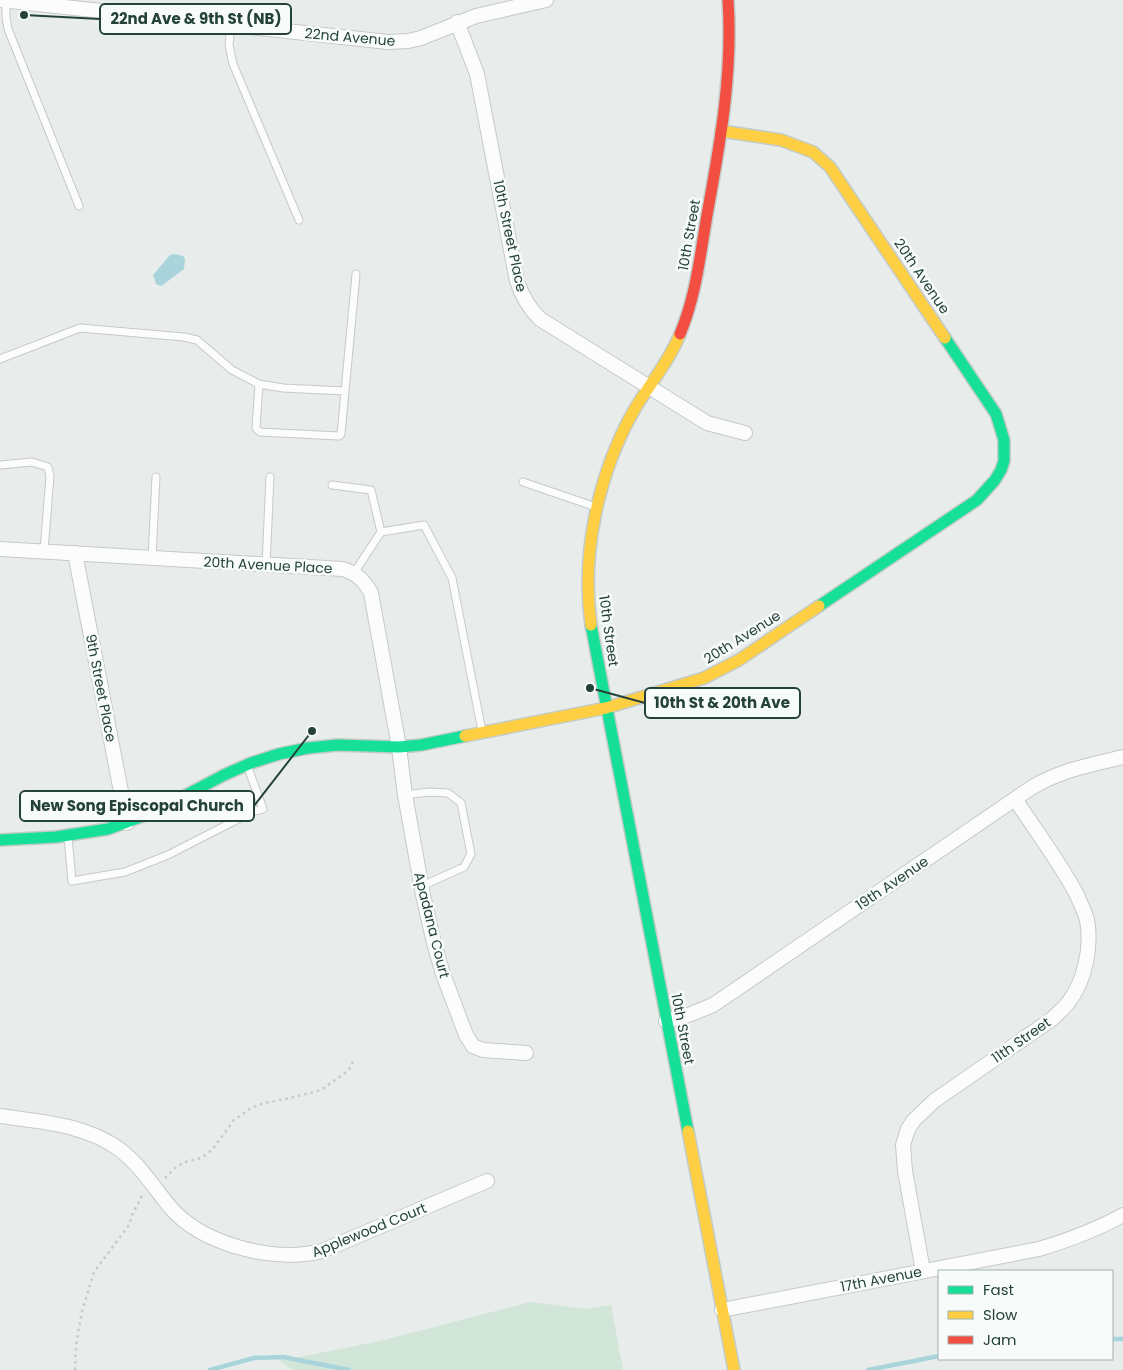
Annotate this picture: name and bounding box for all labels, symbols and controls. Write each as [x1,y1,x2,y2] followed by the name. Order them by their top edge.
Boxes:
[100,4,291,34] callout: 22nd Ave & 9th St (NB)
[110,8,282,29] text: 22nd Ave & 9th St (NB)
[304,23,396,51] street label: 22nd Avenue
[488,178,532,294] street label: 10th Street Place
[673,198,705,272] street label: 10th Street
[889,234,955,318] street label: 20th Avenue
[203,552,333,578] street label: 20th Avenue Place
[594,594,624,668] street label: 10th Street
[700,605,785,669] street label: 20th Avenue
[81,632,121,744] street label: 9th Street Place
[645,688,800,718] callout: 10th St & 20th Ave
[654,692,790,713] text: 10th St & 20th Ave
[20,791,254,821] callout: New Song Episcopal Church
[30,795,244,816] text: New Song Episcopal Church
[852,851,933,915] street label: 19th Avenue
[409,870,455,980] street label: Apadana Court
[666,992,700,1066] street label: 10th Street
[988,1012,1054,1068] street label: 11th Street
[309,1198,429,1262] street label: Applewood Court
[839,1261,924,1297] street label: 17th Avenue
[938,1270,1113,1360] legend
[983,1279,1014,1300] text: Fast
[983,1304,1018,1325] text: Slow
[983,1329,1017,1350] text: Jam

